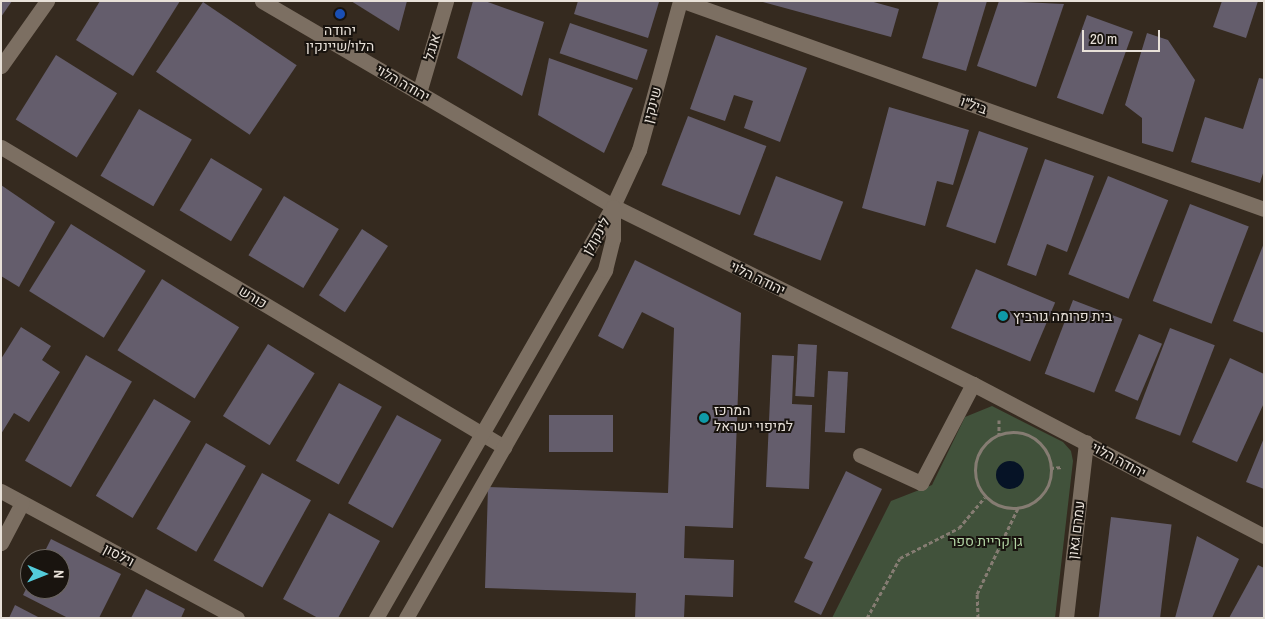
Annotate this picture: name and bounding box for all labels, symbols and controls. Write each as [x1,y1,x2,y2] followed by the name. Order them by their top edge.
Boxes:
[334,8,346,20] marker: יהודה הלוי/שיינקין
[1085,20,1162,52] scale bar
[306,22,374,54] place label: יהודה הלוי/שיינקין
[1090,28,1117,49] text: 20 m
[420,32,444,62] street label: אנגל
[373,61,433,105] street label: יהודה הלוי
[639,85,665,125] street label: שינקין
[958,92,990,118] street label: ביל"ו
[579,214,613,258] street label: לינקולן
[728,258,788,298] street label: יהודה הלוי
[236,282,270,312] street label: כורש
[1013,308,1112,324] place label: בית פרומה גורביץ
[997,310,1009,322] marker: בית פרומה גורביץ
[714,402,793,434] place label: המרכז למיפוי ישראל
[698,412,710,424] marker: המרכז למיפוי ישראל
[1089,439,1149,481] street label: יהודה הלוי
[1064,500,1088,560] street label: עמרם גאון
[949,533,1023,549] park label: גן קריית ספר
[101,540,137,570] street label: וילסון
[20,549,70,599] north arrow
[50,570,68,579] text: N

